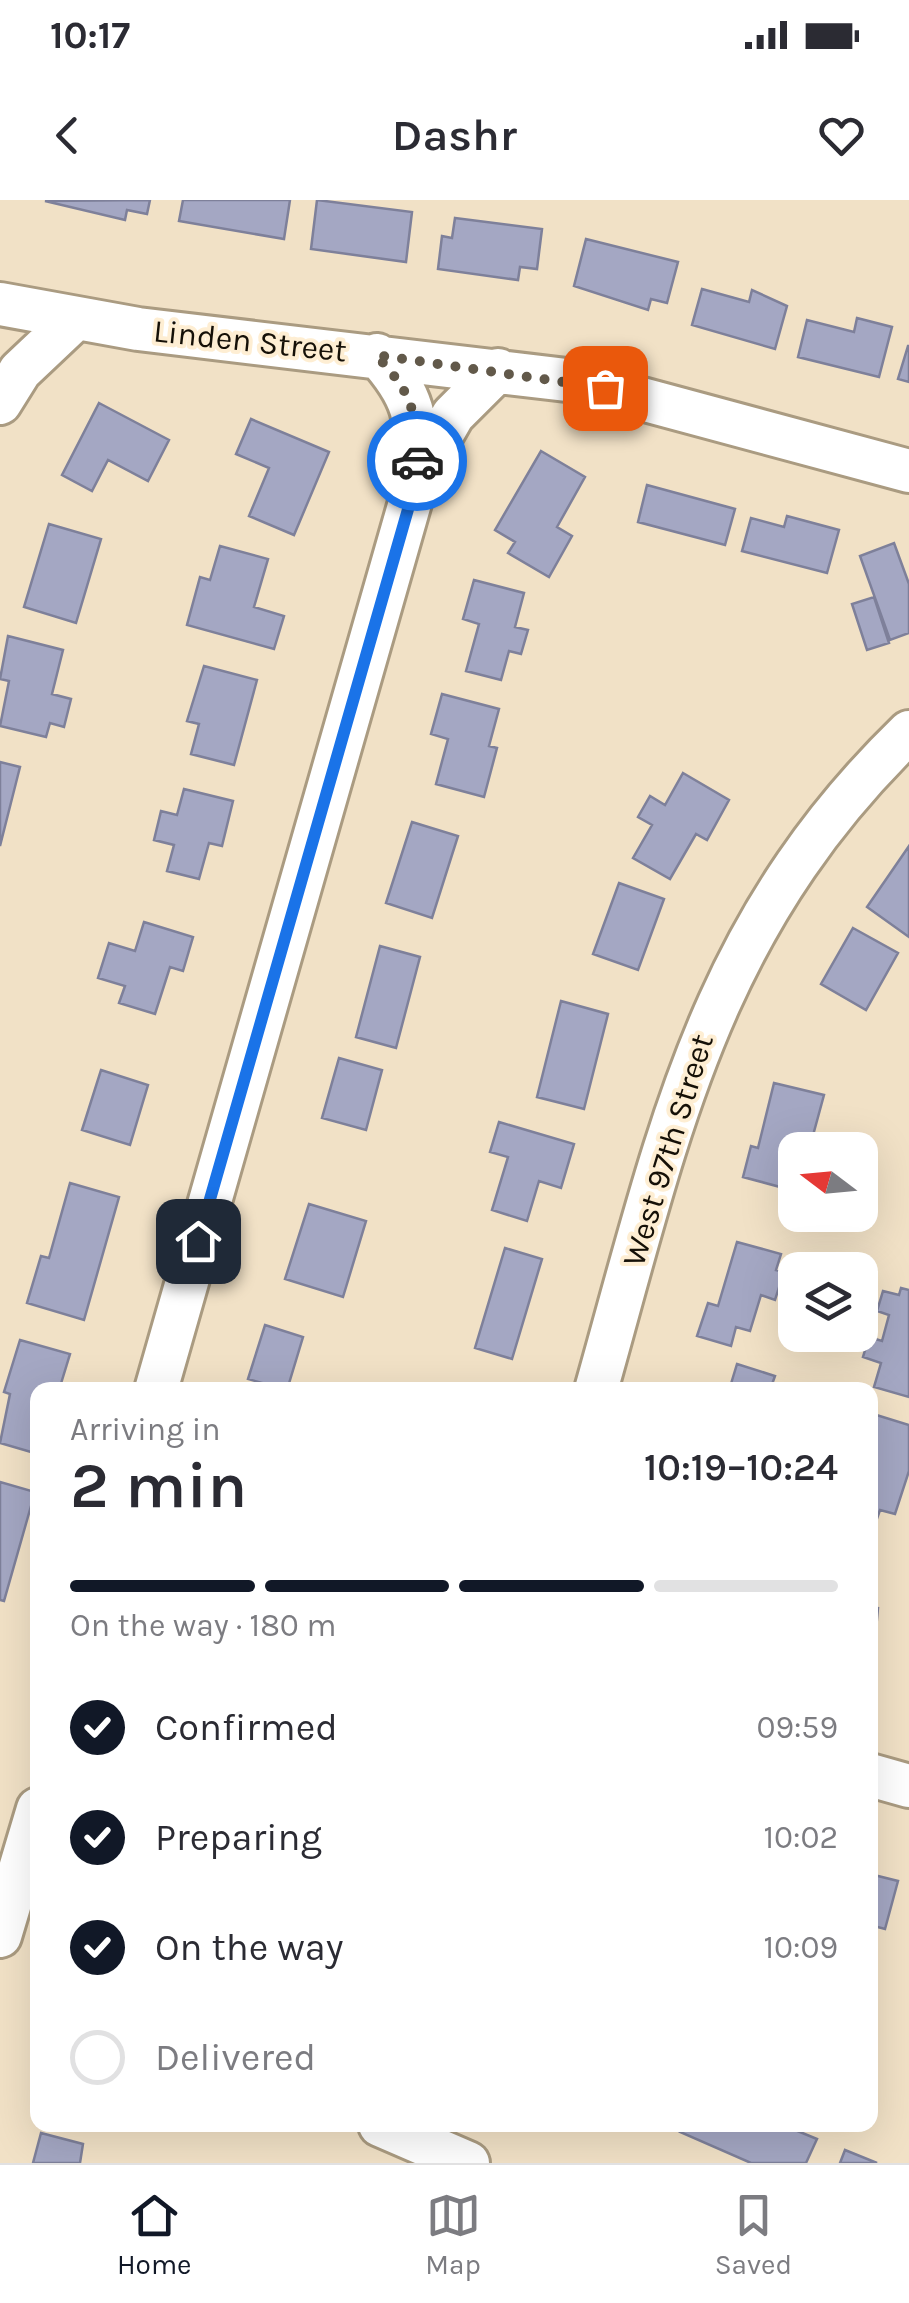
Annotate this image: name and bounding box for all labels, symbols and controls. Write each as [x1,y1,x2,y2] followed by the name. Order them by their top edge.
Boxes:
[50,13,130,58] text: 10:17
[40,108,95,163] icon: back
[814,108,869,163] icon: heart
[392,109,517,161] text: Dashr
[152,312,348,370] street label: Linden Street
[563,346,648,431] pin
[578,361,633,416] icon: bag
[367,411,467,511] courier
[390,434,445,489] icon: car
[615,1029,721,1271] street label: West 97th Street
[778,1132,878,1232] north arrow
[778,1132,878,1352] map controls
[156,1199,241,1284] pin
[171,1214,226,1269] icon: home
[778,1252,878,1352] button: layers
[70,1411,221,1448] text: Arriving in
[644,1445,838,1490] text: 10:19–10:24
[70,1447,247,1523] text: 2 min
[70,1607,336,1644] text: On the way · 180 m
[70,1700,125,1755] icon: check
[155,1705,338,1750] text: Confirmed
[756,1709,838,1746] text: 09:59
[70,1810,125,1865] icon: check
[155,1815,322,1860] text: Preparing
[764,1819,838,1856] text: 10:02
[70,1920,125,1975] icon: check
[155,1925,343,1970] text: On the way
[764,1929,838,1966] text: 10:09
[155,2035,316,2080] text: Delivered
[117,2188,192,2281] tab: Home
[425,2188,481,2281] tab: Map
[715,2188,792,2281] tab: Saved

